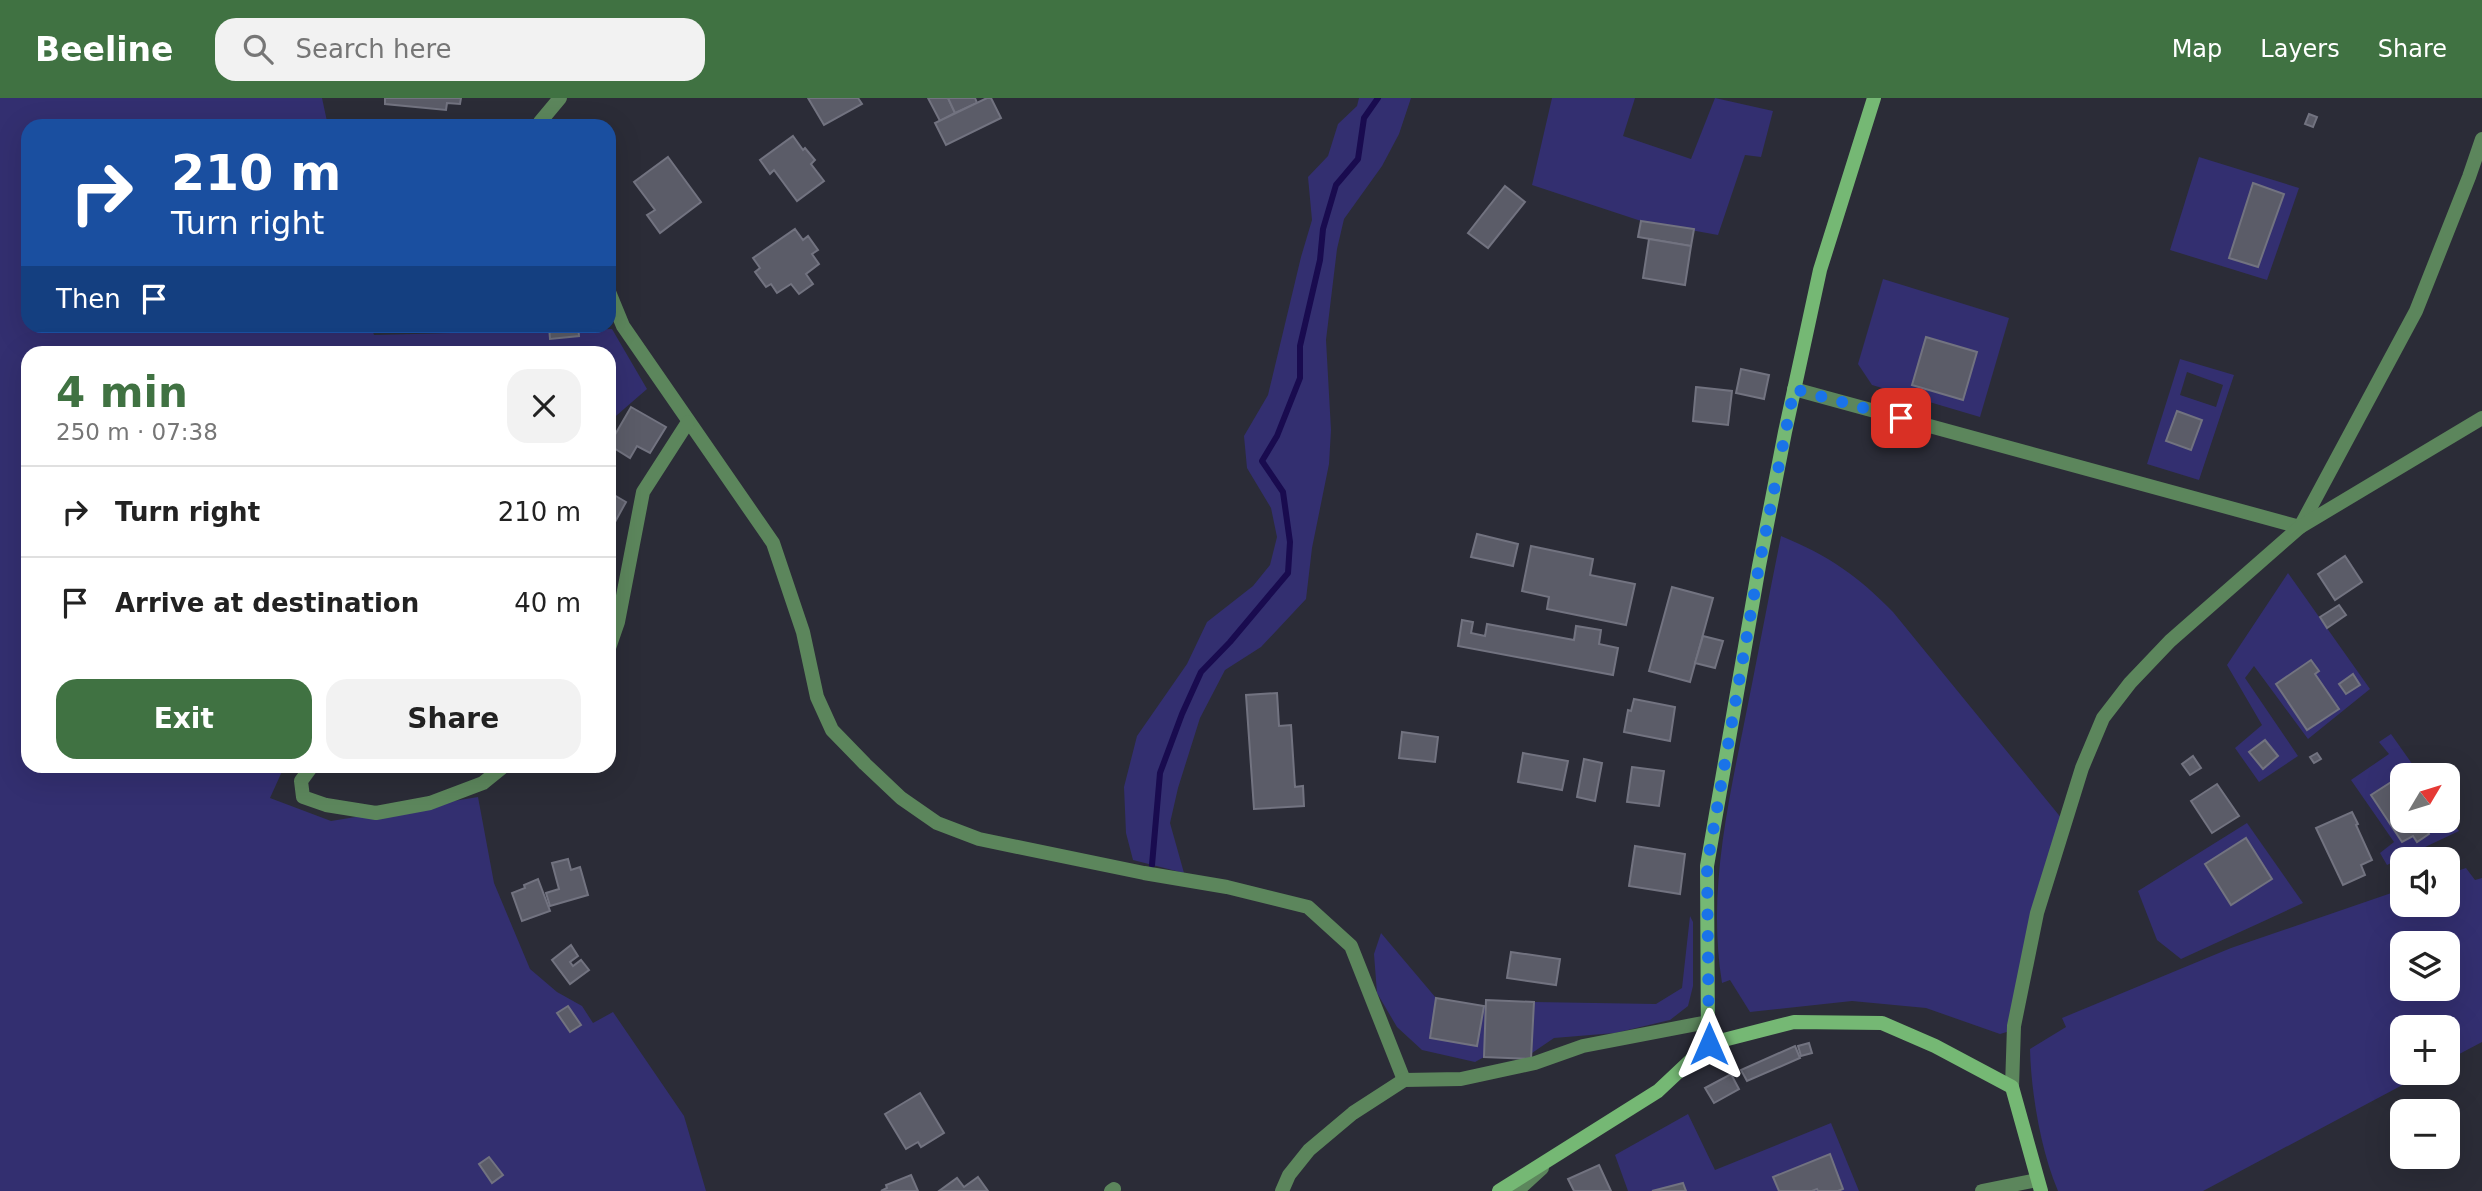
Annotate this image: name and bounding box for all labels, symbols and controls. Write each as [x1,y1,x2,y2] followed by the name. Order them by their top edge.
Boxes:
[215,18,705,81] search box
[35,30,173,69] text: Beeline
[239,30,277,68] icon: search
[295,34,452,64] text: Search here
[2172,35,2222,63] text: Map
[2260,35,2340,63] text: Layers
[2378,35,2447,63] text: Share
[171,145,341,202] text: 210 m
[56,147,147,238] icon: right
[171,204,324,242] text: Turn right
[135,280,173,318] icon: arrive
[56,284,121,314] text: Then
[56,368,188,417] text: 4 min
[507,369,581,443] button: close
[1871,388,1931,448] pin
[1882,399,1920,437] icon: arrive
[56,419,218,445] text: 250 m · 07:38
[56,493,94,531] icon: right
[115,497,260,527] text: Turn right
[498,497,581,527] text: 210 m
[56,584,94,622] icon: arrive
[115,588,419,618] text: Arrive at destination
[514,588,581,618] text: 40 m
[56,679,312,759] button: Exit
[326,679,581,759] button: Share
[2390,763,2460,833] north arrow
[2390,763,2460,1169] map controls
[2390,847,2460,917] button: sound
[2390,931,2460,1001] button: layers
[1672,1007,1746,1081] position arrow
[2390,1015,2460,1085] button: +
[2390,1099,2460,1169] button: −

